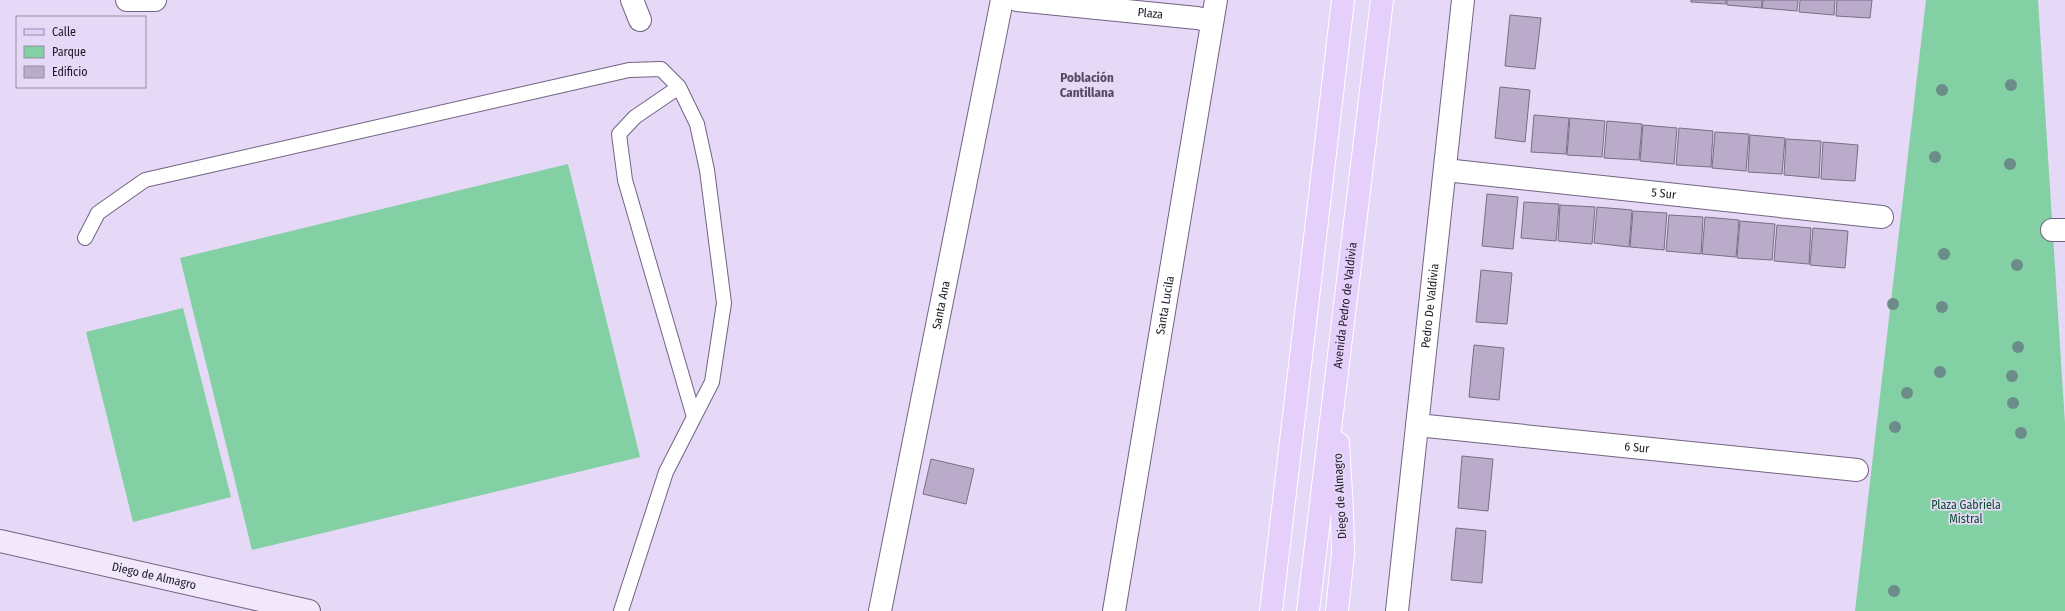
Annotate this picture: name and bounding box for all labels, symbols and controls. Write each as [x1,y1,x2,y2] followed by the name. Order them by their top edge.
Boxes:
[1137,5,1164,22] street label: Plaza
[16,16,146,88] legend
[52,25,76,39] text: Calle
[52,45,86,59] text: Parque
[52,65,88,79] text: Edificio
[1060,70,1115,100] district label: Población Cantillana
[1651,185,1678,202] street label: 5 Sur
[1330,241,1360,369] street label: Avenida Pedro de Valdivia
[1418,263,1442,349] street label: Pedro De Valdivia
[1153,275,1177,336] street label: Santa Lucila
[929,279,953,331] street label: Santa Ana
[1624,439,1651,456] street label: 6 Sur
[1331,453,1349,539] street label: Diego de Almagro
[1931,498,2001,526] park label: Plaza Gabriela Mistral
[111,560,198,592] street label: Diego de Almagro

